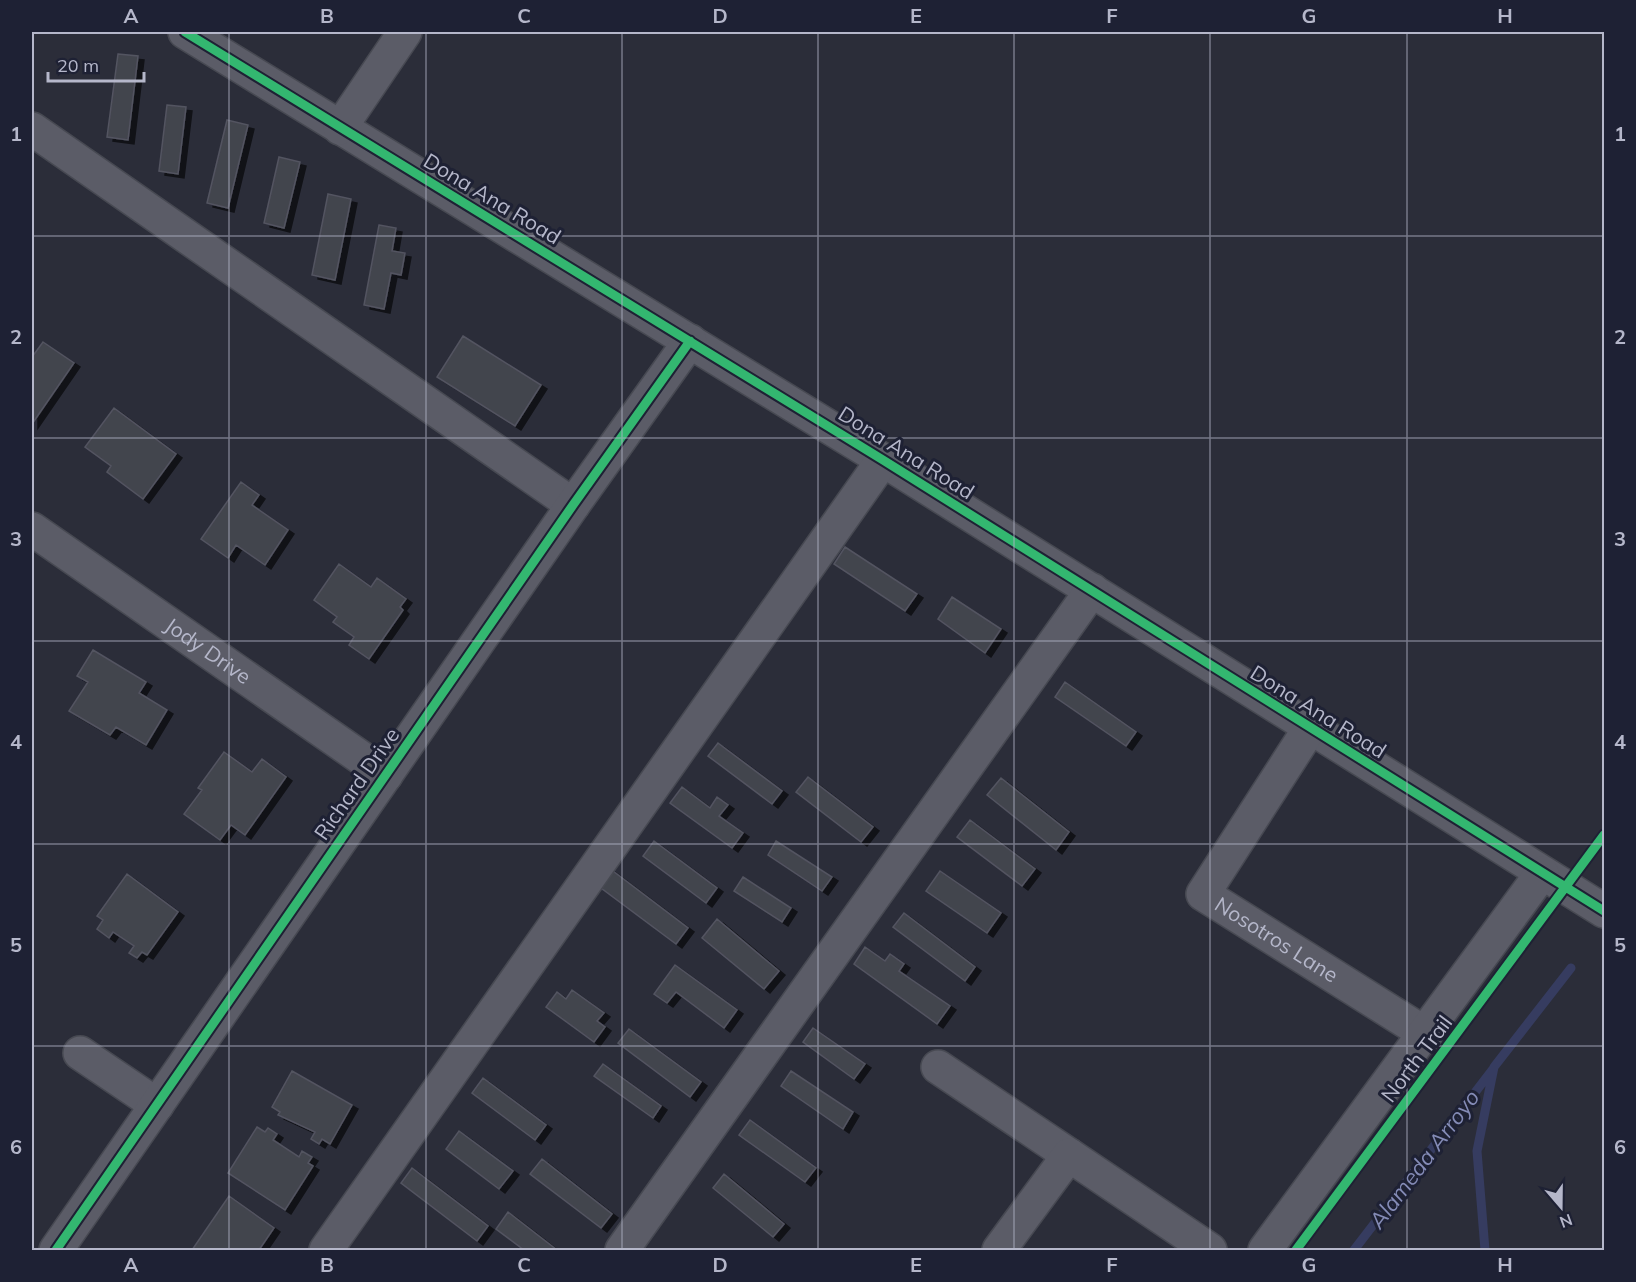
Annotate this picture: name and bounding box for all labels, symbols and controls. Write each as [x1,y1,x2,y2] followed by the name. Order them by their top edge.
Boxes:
[124,3,139,28] text: A
[320,3,334,28] text: B
[517,3,531,28] text: C
[712,3,728,28] text: D
[910,3,922,28] text: E
[1106,3,1118,28] text: F
[1302,3,1316,28] text: G
[1497,3,1513,28] text: H
[48,45,144,83] scale bar
[57,54,99,77] text: 20 m
[10,121,22,146] text: 1
[1614,121,1626,146] text: 1
[419,147,566,249] street label: Dona Ana Road
[10,324,22,349] text: 2
[1614,324,1626,349] text: 2
[834,400,979,504] street label: Dona Ana Road
[10,526,22,551] text: 3
[1614,526,1626,551] text: 3
[160,611,256,689] street label: Jody Drive
[1246,659,1391,763] street label: Dona Ana Road
[308,722,404,845] street label: Richard Drive
[10,729,22,754] text: 4
[1614,729,1626,754] text: 4
[1210,891,1343,988] street label: Nosotros Lane
[10,932,22,957] text: 5
[1614,932,1626,957] text: 5
[1375,1010,1457,1107] street label: North Trail
[1362,1084,1485,1235] water label: Alameda Arroyo
[10,1134,22,1159] text: 6
[1614,1134,1626,1159] text: 6
[1531,1177,1591,1237] north arrow
[1557,1210,1575,1233] text: N
[124,1252,139,1277] text: A
[320,1252,334,1277] text: B
[517,1252,531,1277] text: C
[712,1252,728,1277] text: D
[910,1252,922,1277] text: E
[1106,1252,1118,1277] text: F
[1302,1252,1316,1277] text: G
[1497,1252,1513,1277] text: H

